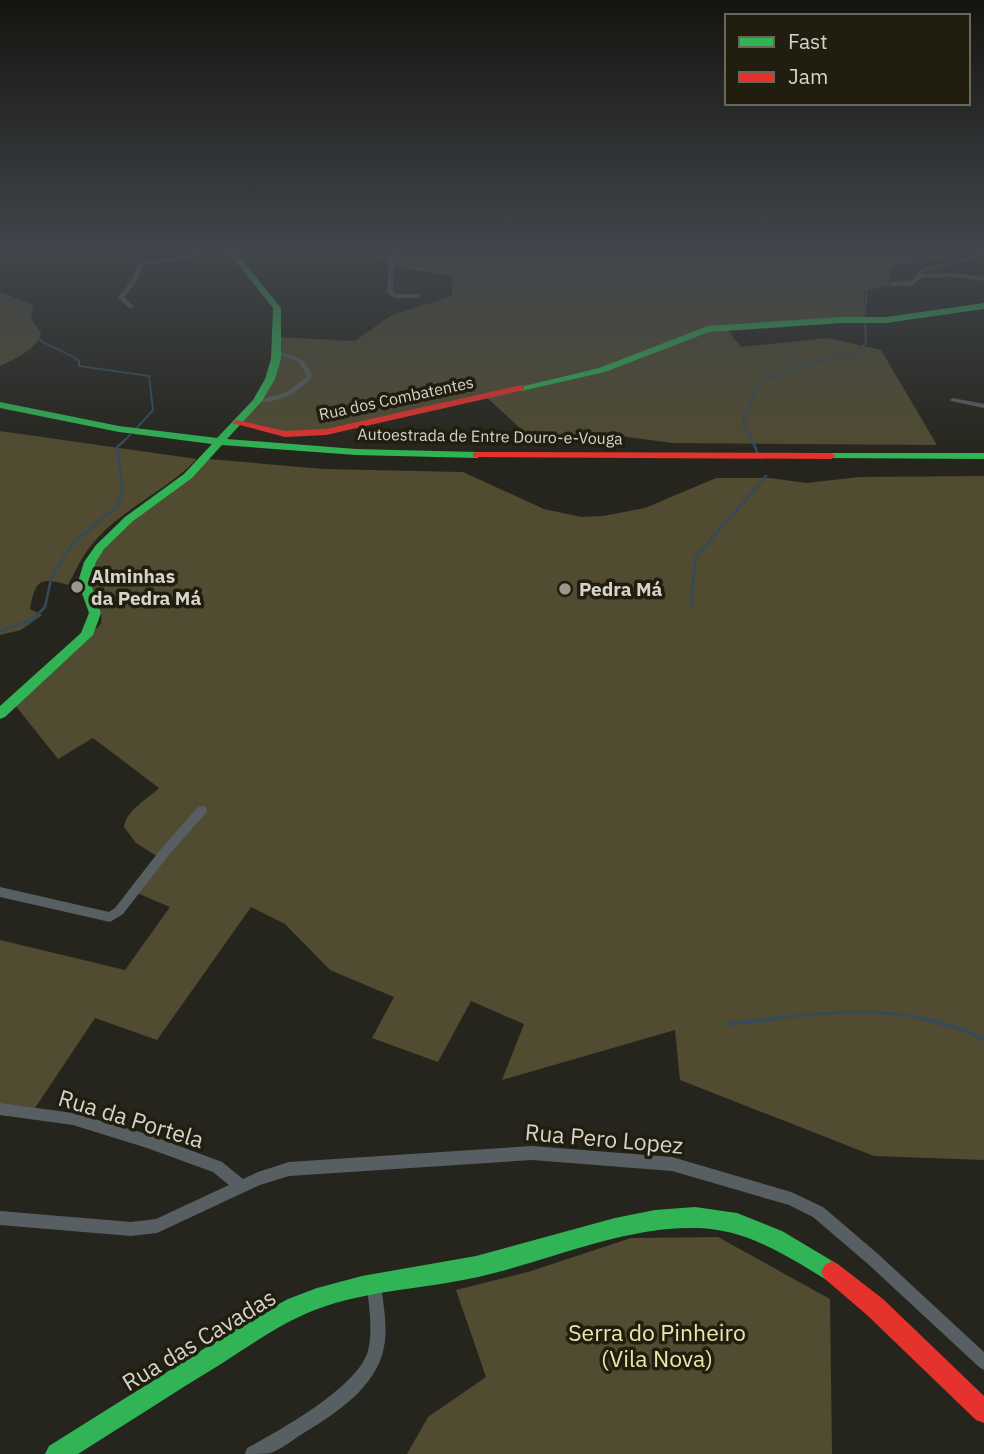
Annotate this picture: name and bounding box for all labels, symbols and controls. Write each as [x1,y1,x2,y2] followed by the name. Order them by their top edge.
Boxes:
[725,14,970,105] legend
[788,27,828,55] text: Fast
[788,62,828,90] text: Jam
[317,372,475,424] street label: Rua dos Combatentes
[357,424,623,448] street label: Autoestrada de Entre Douro-e-Vouga
[91,564,201,610] place label: Alminhas da Pedra Má
[579,577,663,601] place label: Pedra Má
[69,579,85,595] marker: Alminhas da Pedra Má
[557,581,573,597] marker: Pedra Má
[55,1082,208,1154] street label: Rua da Portela
[524,1116,685,1160] street label: Rua Pero Lopez
[116,1281,281,1397] street label: Rua das Cavadas
[568,1317,746,1373] park label: Serra do Pinheiro (Vila Nova)

